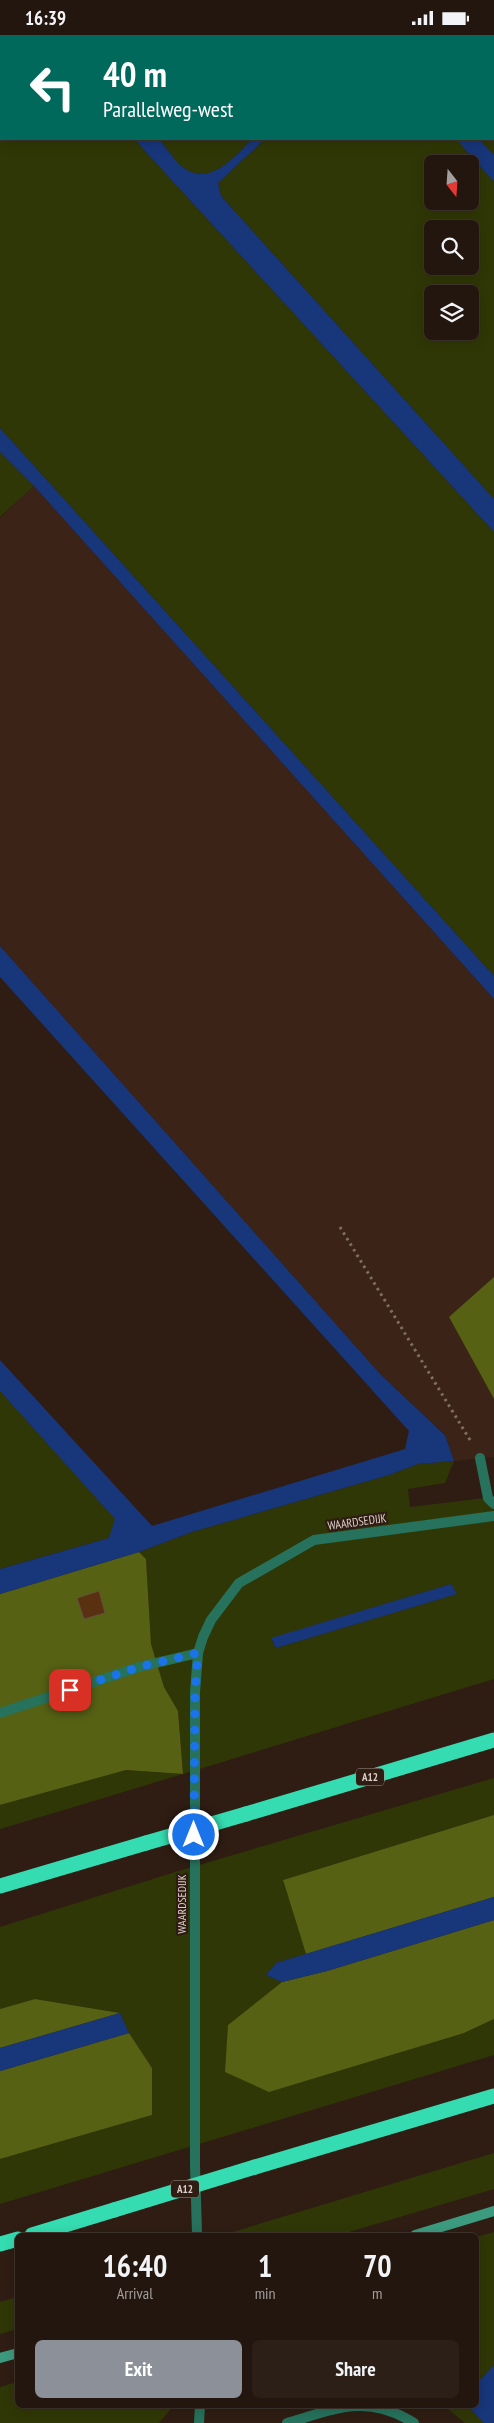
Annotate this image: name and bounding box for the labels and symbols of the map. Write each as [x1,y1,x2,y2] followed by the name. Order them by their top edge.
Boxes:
[424,155,479,210] north arrow
[326,1510,387,1533] street label: WAARDSEDIJK
[49,1669,91,1711] pin
[356,1769,384,1785] road number: A12
[167,1808,219,1860] position arrow
[174,1874,189,1934] street label: WAARDSEDIJK
[171,2181,199,2197] road number: A12

